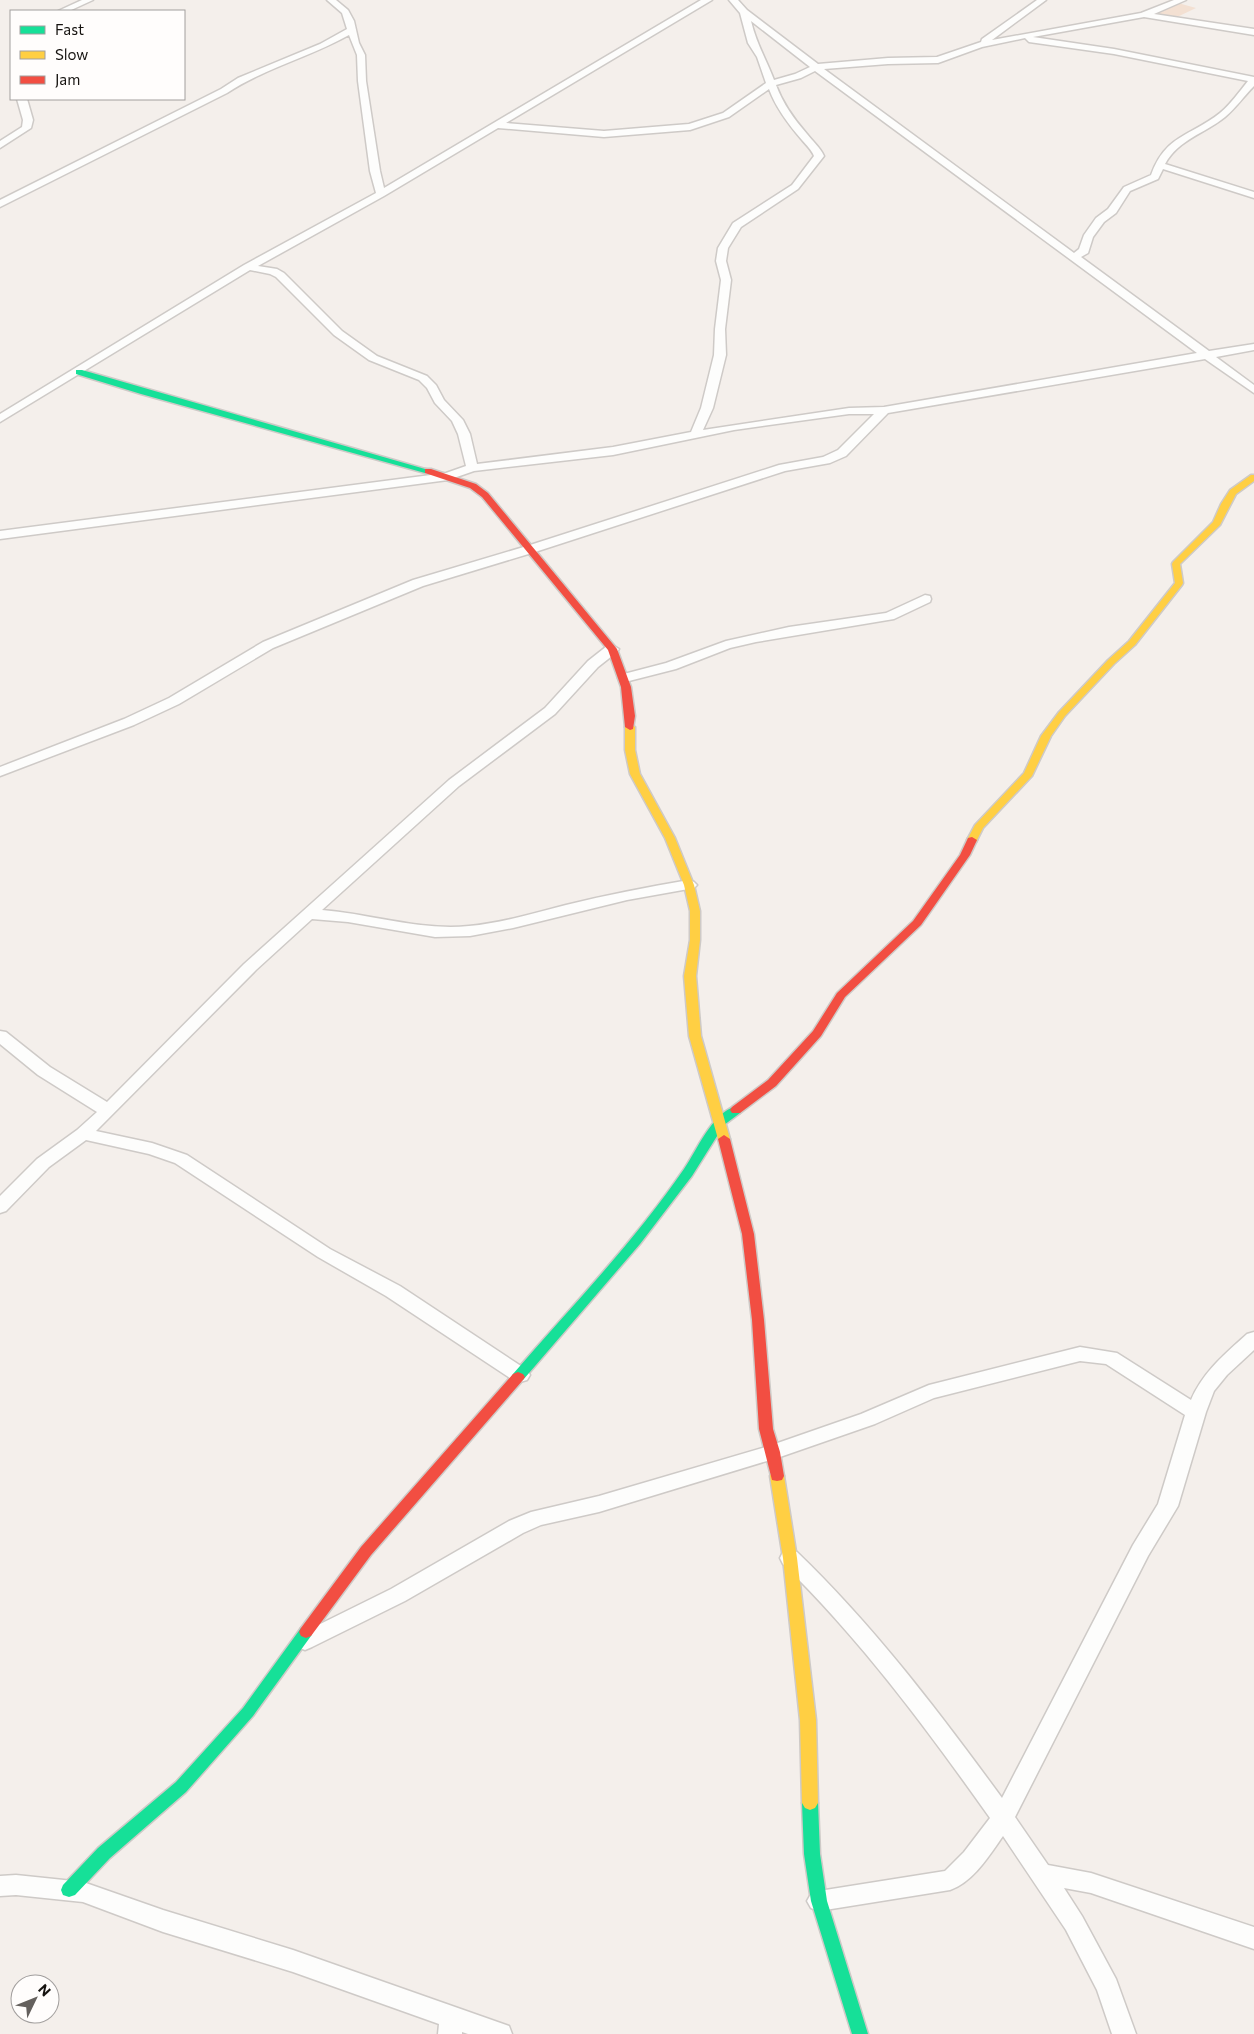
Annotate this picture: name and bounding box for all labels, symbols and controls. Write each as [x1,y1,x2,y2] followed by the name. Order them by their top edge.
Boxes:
[10,10,185,100] legend
[55,20,84,38] text: Fast
[55,45,88,63] text: Slow
[55,70,80,88] text: Jam
[10,1974,60,2024] north arrow
[35,1980,55,1999] text: N

